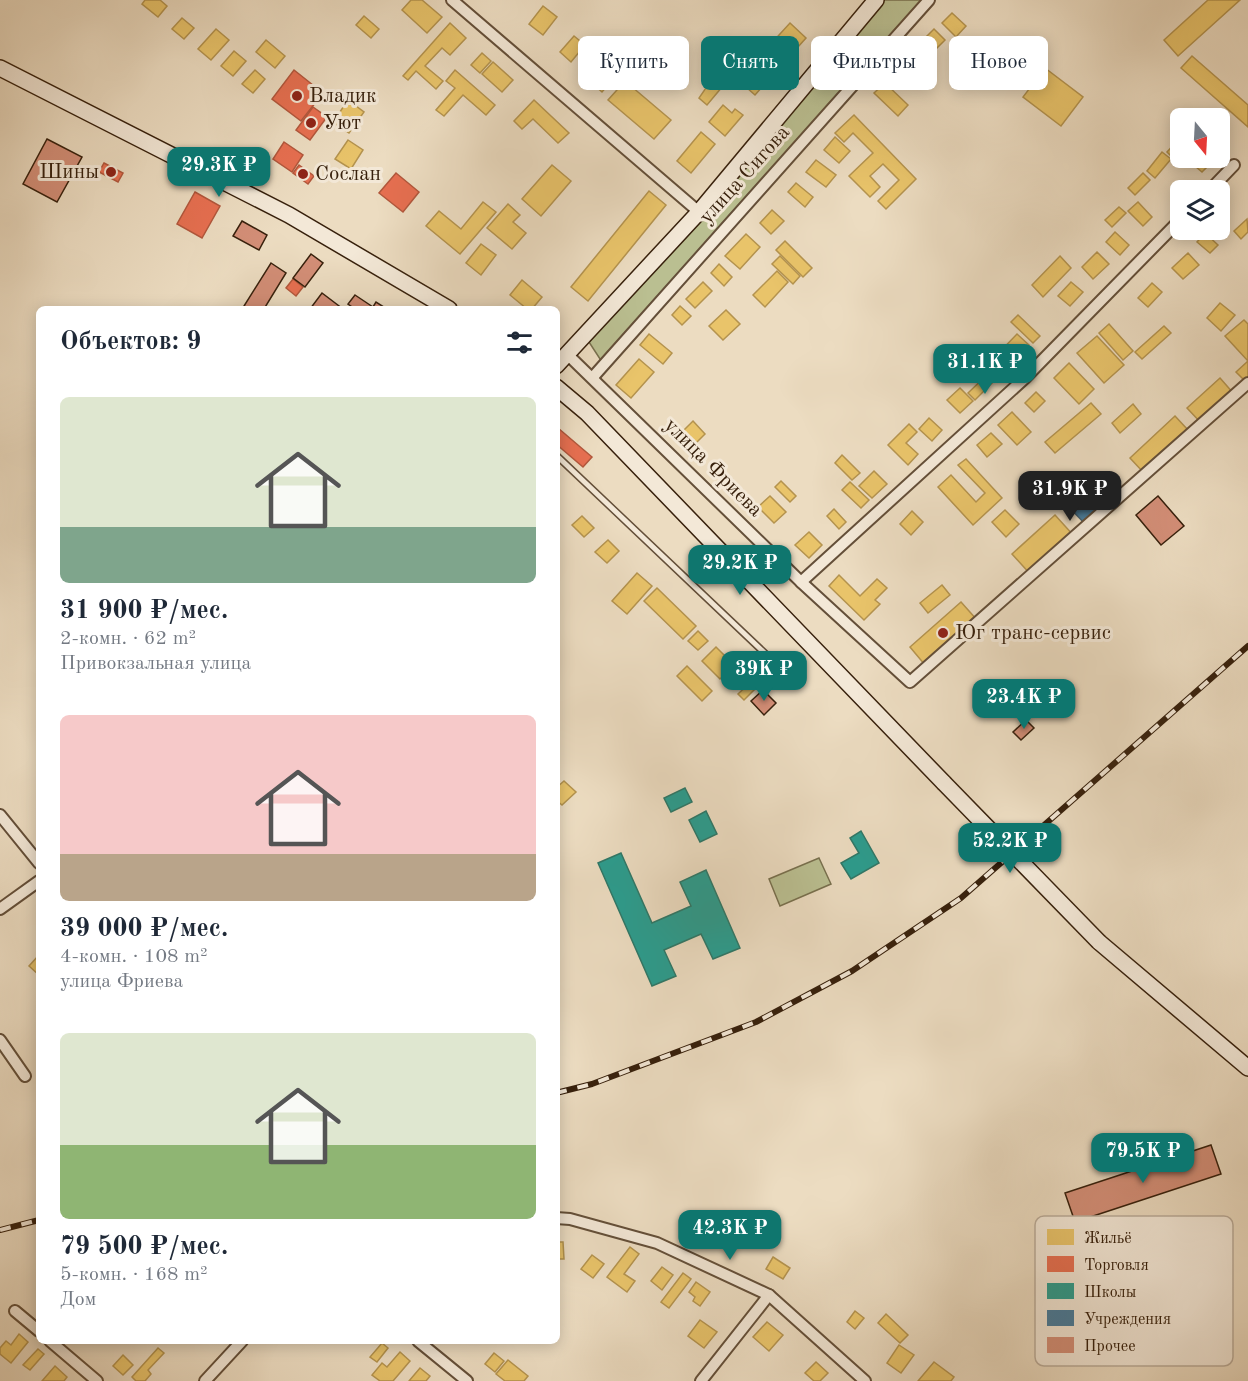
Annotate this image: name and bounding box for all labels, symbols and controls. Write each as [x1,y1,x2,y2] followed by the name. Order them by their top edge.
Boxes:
[578,36,689,90] chip: Купить
[701,36,799,90] chip: Снять
[811,36,937,90] chip: Фильтры
[949,36,1048,90] chip: Новое
[309,86,377,107] place label: Владик
[290,89,304,103] marker: Владик
[1170,108,1230,168] north arrow
[1170,108,1230,240] map controls
[323,113,361,134] place label: Уют
[304,116,318,130] marker: Уют
[696,122,794,228] street label: улица Сигова
[164,147,274,198] pin: 29.3K ₽
[181,156,257,176] text: 29.3K ₽
[39,162,99,183] place label: Шины
[315,164,381,185] place label: Сослан
[104,165,118,179] marker: Шины
[296,167,310,181] marker: Сослан
[1170,180,1230,240] button: layers
[503,326,536,359] icon: filters
[60,329,201,355] text: Объектов: 9
[930,344,1040,395] pin: 31.1K ₽
[947,353,1023,373] text: 31.1K ₽
[660,415,766,521] street label: улица Фриева
[244,436,352,544] icon: home
[1015,471,1125,522] pin: 31.9K ₽
[1032,480,1108,500] text: 31.9K ₽
[685,545,795,596] pin: 29.2K ₽
[702,554,778,574] text: 29.2K ₽
[60,598,228,624] text: 31 900 ₽/мес.
[955,623,1111,644] place label: Юг транс-сервис
[936,626,950,640] marker: Юг транс-сервис
[60,629,196,649] text: 2-комн. · 62 m²
[722,651,806,702] pin: 39K ₽
[60,654,251,674] text: Привокзальная улица
[735,660,793,680] text: 39K ₽
[969,679,1079,730] pin: 23.4K ₽
[986,688,1062,708] text: 23.4K ₽
[244,754,352,862] icon: home
[955,823,1065,874] pin: 52.2K ₽
[972,832,1048,852] text: 52.2K ₽
[60,916,228,942] text: 39 000 ₽/мес.
[60,947,208,967] text: 4-комн. · 108 m²
[60,972,183,992] text: улица Фриева
[244,1072,352,1180] icon: home
[1088,1133,1198,1184] pin: 79.5K ₽
[1105,1142,1181,1162] text: 79.5K ₽
[675,1210,785,1261] pin: 42.3K ₽
[1035,1216,1233,1366] legend
[692,1219,768,1239] text: 42.3K ₽
[1084,1231,1132,1247] text: Жильё
[60,1234,228,1260] text: 79 500 ₽/мес.
[1084,1258,1149,1274] text: Торговля
[60,1265,208,1285] text: 5-комн. · 168 m²
[1084,1285,1136,1301] text: Школы
[60,1290,96,1310] text: Дом
[1084,1312,1171,1328] text: Учреждения
[1084,1339,1136,1355] text: Прочее

